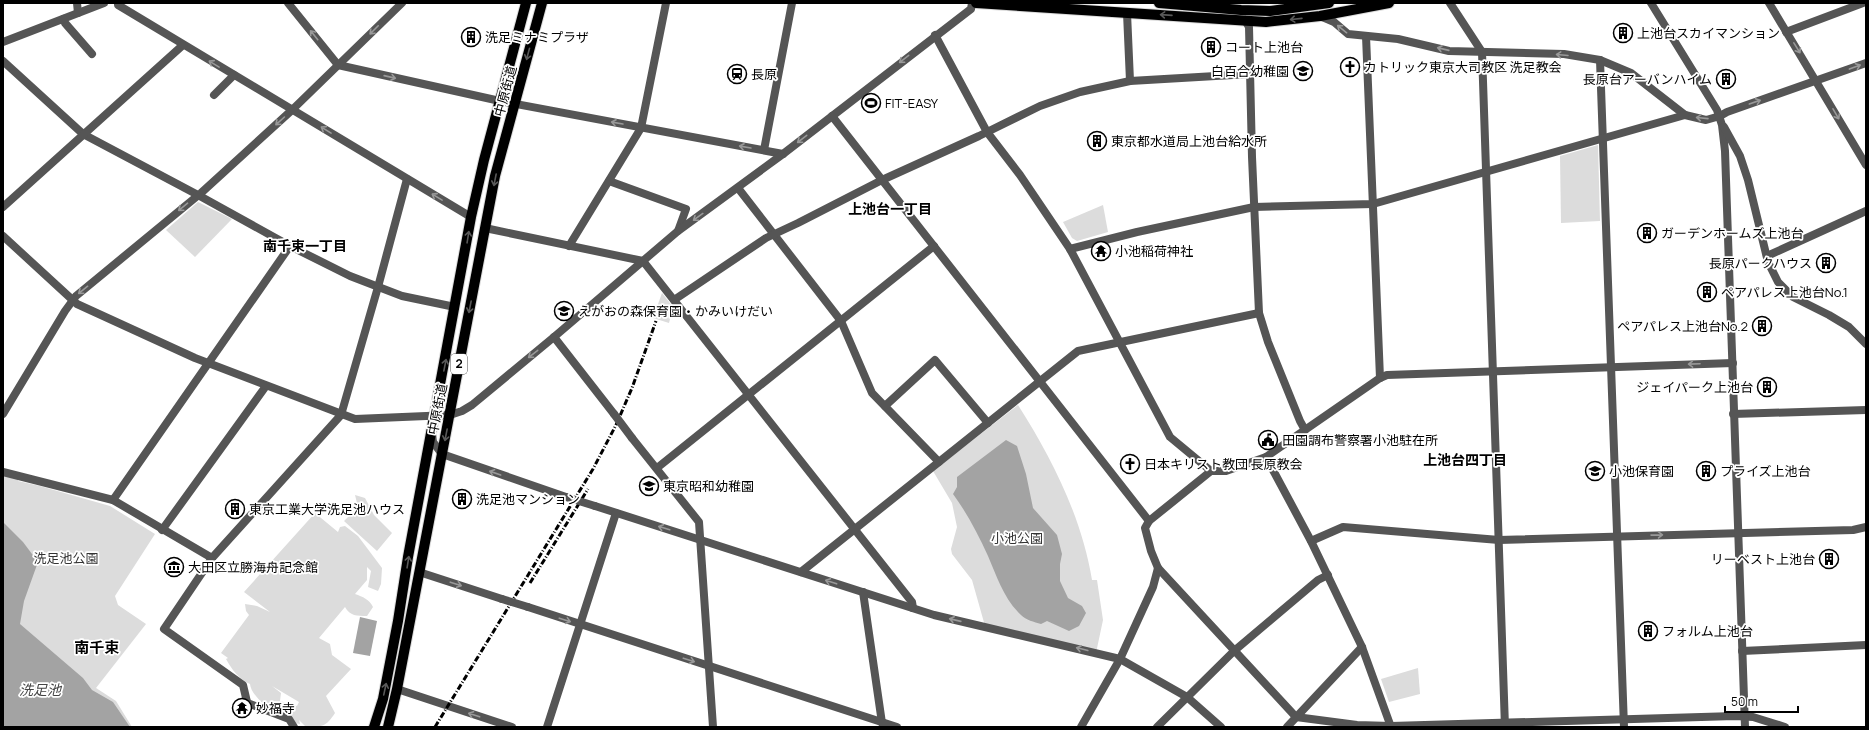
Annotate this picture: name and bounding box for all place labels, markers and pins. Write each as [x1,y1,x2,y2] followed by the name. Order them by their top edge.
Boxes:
[1612,22,1634,44] building icon: 上池台スカイマンション
[1637,24,1780,42] place label: 上池台スカイマンション
[460,26,482,48] building icon: 洗足ミナミプラザ
[485,28,589,46] place label: 洗足ミナミプラザ
[1200,36,1222,58] building icon: コート上池台
[1225,38,1303,56] place label: コート上池台
[1339,56,1361,78] church icon: カトリック東京大司教区 洗足教会
[1364,58,1562,76] place label: カトリック東京大司教区 洗足教会
[1292,60,1314,82] school or university icon: 白百合幼稚園
[1211,62,1289,80] place label: 白百合幼稚園
[726,63,748,85] station icon: 長原
[751,65,777,83] place label: 長原
[1715,68,1737,90] building icon: 長原台アーバンハイム
[1583,70,1712,88] place label: 長原台アーバンハイム
[860,92,882,114] sports icon: FIT-EASY
[885,94,939,112] place label: FIT-EASY
[1086,130,1108,152] building icon: 東京都水道局上池台給水所
[1111,132,1267,150] place label: 東京都水道局上池台給水所
[1636,222,1658,244] building icon: ガーデンホームズ上池台
[1661,224,1804,242] place label: ガーデンホームズ上池台
[1090,240,1112,262] temple icon: 小池稲荷神社
[1115,242,1193,260] place label: 小池稲荷神社
[1815,252,1837,274] building icon: 長原パークハウス
[1709,254,1812,272] place label: 長原パークハウス
[1696,281,1718,303] building icon: ペアパレス上池台No.1
[1721,283,1848,301] place label: ペアパレス上池台No.1
[553,300,575,322] school or university icon: えがおの森保育園・かみいけだい
[578,302,773,320] place label: えがおの森保育園・かみいけだい
[1751,315,1773,337] building icon: ペアパレス上池台No.2
[1617,317,1748,335] place label: ペアパレス上池台No.2
[1756,376,1778,398] building icon: ジェイパーク上池台
[1636,378,1753,396] place label: ジェイパーク上池台
[1257,429,1279,451] public building icon: 田園調布警察署小池駐在所
[1282,431,1438,449] place label: 田園調布警察署小池駐在所
[1119,453,1141,475] church icon: 日本キリスト教団 長原教会
[1144,455,1303,473] place label: 日本キリスト教団 長原教会
[1584,460,1606,482] school or university icon: 小池保育園
[1695,460,1717,482] building icon: プライズ上池台
[1609,462,1674,480] place label: 小池保育園
[1720,462,1811,480] place label: プライズ上池台
[638,475,660,497] school or university icon: 東京昭和幼稚園
[663,477,754,495] place label: 東京昭和幼稚園
[451,488,473,510] building icon: 洗足池マンション
[476,490,580,508] place label: 洗足池マンション
[224,498,246,520] building icon: 東京工業大学洗足池ハウス
[249,500,405,518] place label: 東京工業大学洗足池ハウス
[1818,548,1840,570] building icon: リーベスト上池台
[1711,550,1815,568] place label: リーベスト上池台
[163,556,185,578] museum icon: 大田区立勝海舟記念館
[188,558,318,576] place label: 大田区立勝海舟記念館
[1637,620,1659,642] building icon: フォルム上池台
[1662,622,1753,640] place label: フォルム上池台
[231,697,253,719] temple icon: 妙福寺
[256,699,295,717] place label: 妙福寺

